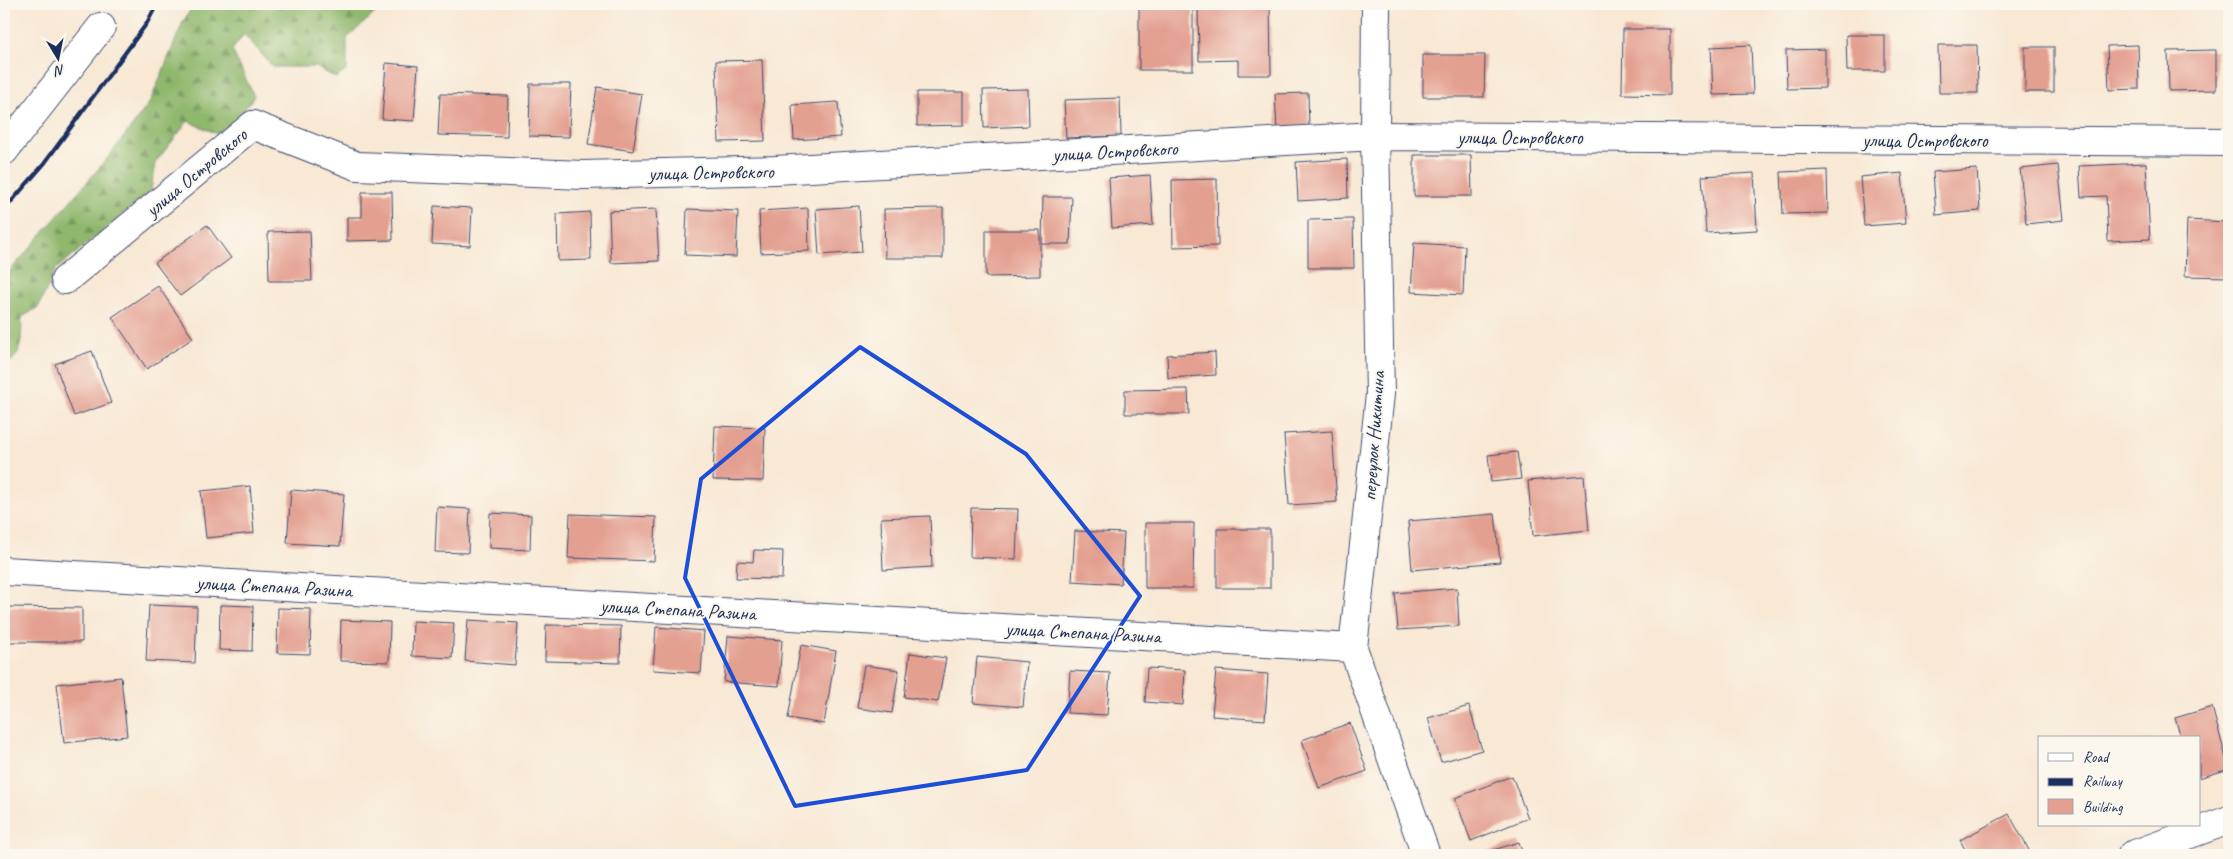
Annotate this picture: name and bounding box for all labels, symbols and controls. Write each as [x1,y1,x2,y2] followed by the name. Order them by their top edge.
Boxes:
[32,32,82,82] north arrow
[52,61,66,80] text: N
[140,122,253,223] street label: улица Островского
[1456,125,1584,150] street label: улица Островского
[1861,128,1989,153] street label: улица Островского
[1051,136,1179,167] street label: улица Островского
[647,159,775,186] street label: улица Островского
[1357,368,1391,502] street label: переулок Никитина
[195,570,354,603] street label: улица Степана Разина
[599,593,758,626] street label: улица Степана Разина
[1004,616,1163,649] street label: улица Степана Разина
[2038,736,2200,826] legend
[2083,748,2110,767] text: Road
[2083,772,2124,791] text: Railway
[2083,798,2123,817] text: Building

